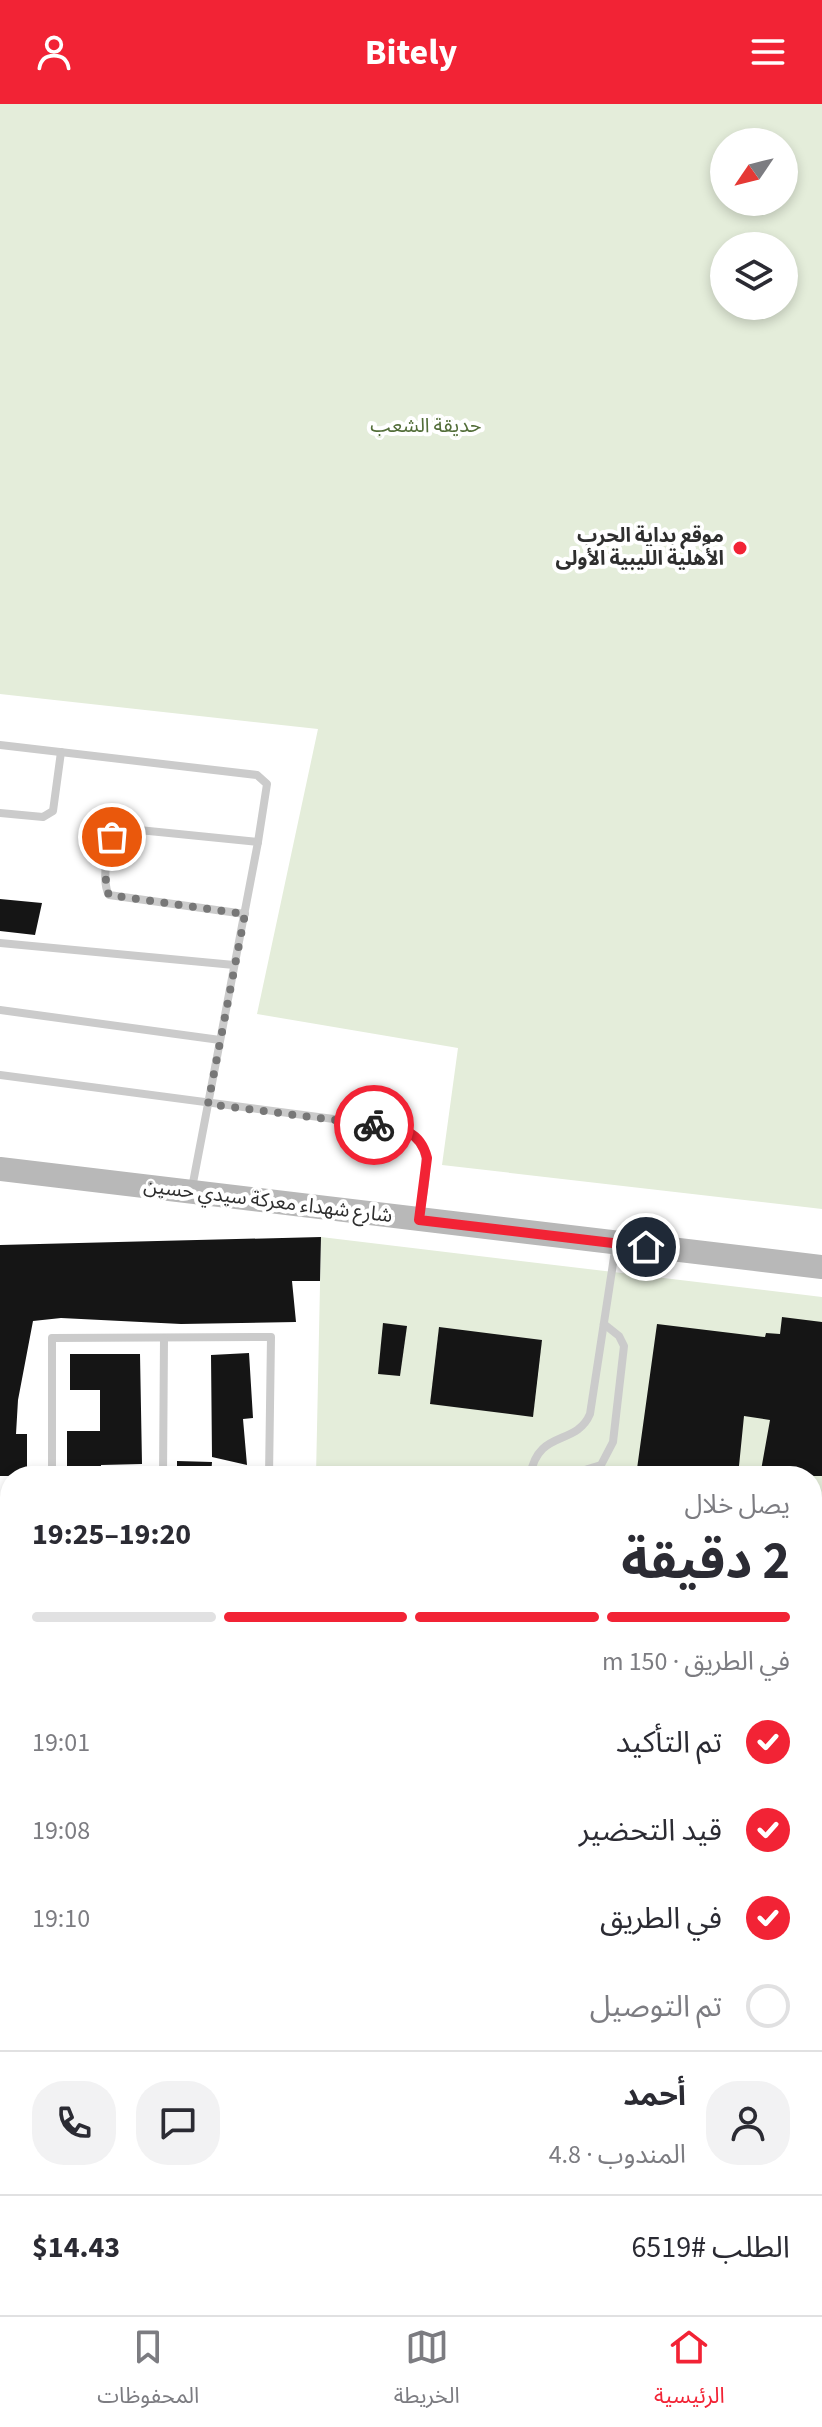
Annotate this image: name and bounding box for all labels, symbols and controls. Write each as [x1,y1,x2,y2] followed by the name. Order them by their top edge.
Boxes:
[365,27,457,78] text: Bitely
[32,30,76,74] icon: person
[746,30,790,74] icon: menu
[710,128,798,216] north arrow
[710,128,798,320] map controls
[710,232,798,320] button: layers
[370,412,482,440] park label: حديقة الشعب
[555,522,724,573] place label: موقع بداية الحرب الأهلية الليبية الأولى
[731,539,749,557] marker: موقع بداية الحرب الأهلية الليبية الأولى
[78,803,146,871] pin
[90,815,134,859] icon: bag
[334,1085,414,1165] courier
[352,1103,396,1147] icon: bike
[142,1172,394,1231] street label: شارع شهداء معركة سيدي حسين
[612,1213,680,1281] pin
[624,1225,668,1269] icon: home
[684,1486,790,1523] text: يصل خلال
[32,1513,191,1556] text: 19:20–19:25
[621,1525,790,1599] text: 2 دقيقة
[602,1643,790,1680] text: في الطريق · 150 m
[746,1720,790,1764] icon: check
[616,1721,722,1764] text: تم التأكيد
[32,1724,90,1761] text: 19:01
[746,1808,790,1852] icon: check
[579,1809,722,1852] text: قيد التحضير
[32,1812,90,1849] text: 19:08
[746,1896,790,1940] icon: check
[600,1897,722,1940] text: في الطريق
[32,1900,90,1937] text: 19:10
[590,1985,722,2028] text: تم التوصيل
[623,2074,686,2117] text: أحمد
[32,2081,116,2165] button: phone
[136,2081,220,2165] button: chat
[706,2081,790,2165] button: person
[549,2136,686,2173] text: المندوب · 4.8
[32,2226,120,2269] text: $14.43
[631,2226,790,2269] text: الطلب #6519
[97,2325,199,2419] tab: المحفوظات
[394,2325,460,2419] tab: الخريطة
[654,2325,725,2419] tab: الرئيسية

